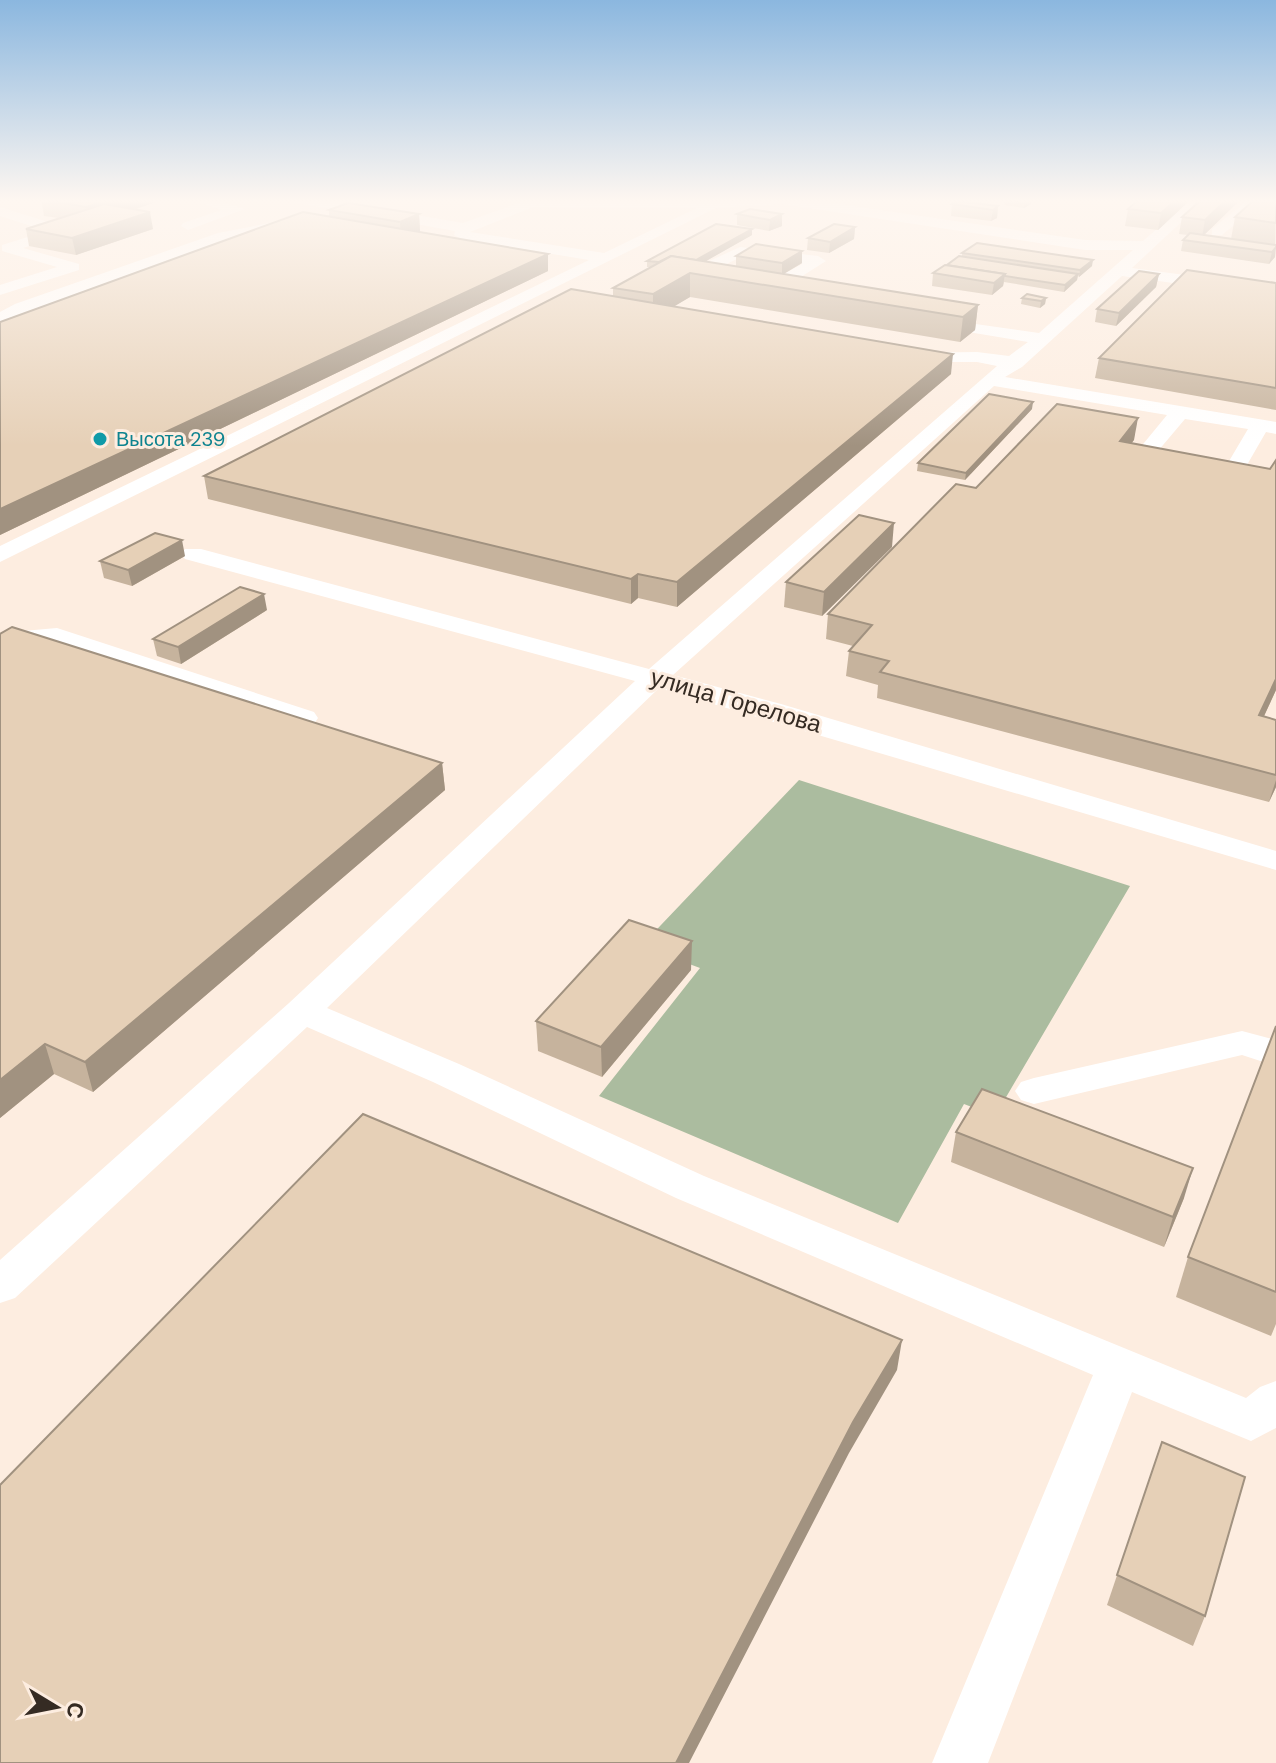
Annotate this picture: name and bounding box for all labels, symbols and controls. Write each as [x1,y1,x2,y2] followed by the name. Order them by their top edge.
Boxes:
[116,426,225,452] place label: Высота 239
[91,430,109,448] marker: Высота 239
[647,661,826,740] street label: улица Горелова
[16,1667,96,1747] north arrow
[60,1700,91,1721] text: С

